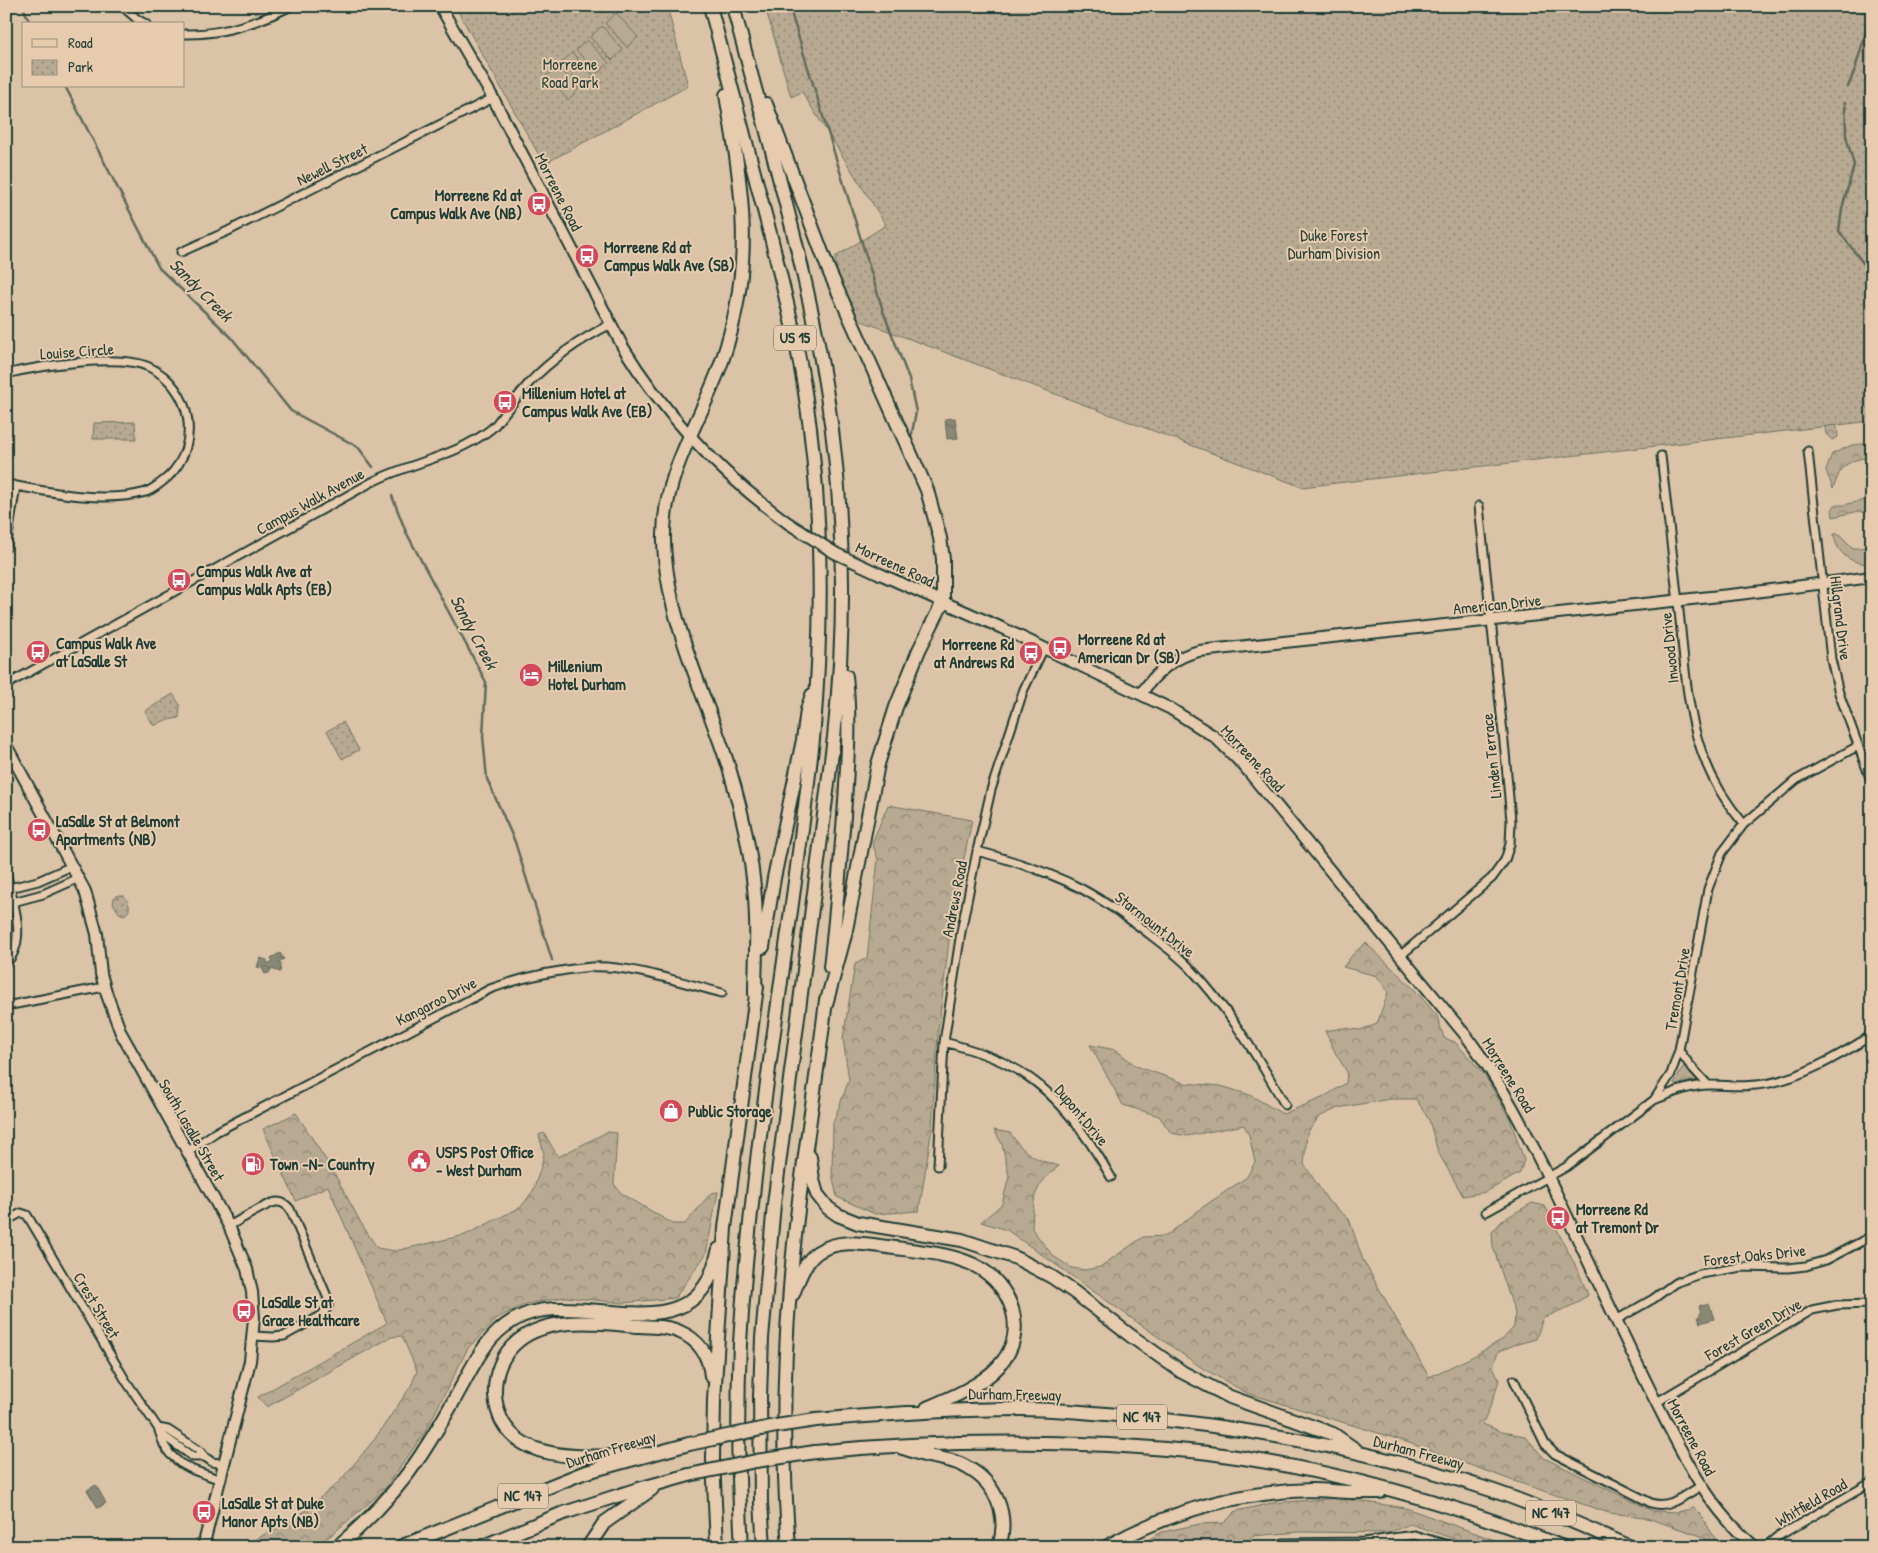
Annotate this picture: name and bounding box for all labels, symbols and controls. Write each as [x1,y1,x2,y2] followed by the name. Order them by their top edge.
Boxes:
[22,22,185,88] legend
[68,32,93,53] text: Road
[542,53,599,93] park label: Morreene Road Park
[68,56,93,77] text: Park
[293,137,372,191] street label: Newell Street
[530,149,588,235] street label: Morreene Road
[390,184,522,225] place label: Morreene Rd at Campus Walk Ave (NB)
[526,191,552,217] bus stop icon: Morreene Rd at Campus Walk Ave (NB)
[1288,224,1380,264] park label: Duke Forest Durham Division
[604,236,735,277] place label: Morreene Rd at Campus Walk Ave (SB)
[574,243,600,269] bus stop icon: Morreene Rd at Campus Walk Ave (SB)
[164,252,240,328] water label: Sandy Creek
[774,326,816,350] road number: US 15
[39,337,115,365] street label: Louise Circle
[522,382,652,423] place label: Millenium Hotel at Campus Walk Ave (EB)
[492,389,518,415] bus stop icon: Millenium Hotel at Campus Walk Ave (EB)
[252,462,368,540] street label: Campus Walk Avenue
[852,536,938,592] street label: Morreene Road
[196,560,332,601] place label: Campus Walk Ave at Campus Walk Apts (EB)
[166,567,192,593] bus stop icon: Campus Walk Ave at Campus Walk Apts (EB)
[1825,575,1857,662] street label: Hillgrand Drive
[1452,588,1543,620] street label: American Drive
[444,590,505,675] water label: Sandy Creek
[1654,611,1684,685] street label: Inwood Drive
[1078,628,1180,668] place label: Morreene Rd at American Dr (SB)
[56,632,157,672] place label: Campus Walk Ave at LaSalle St
[934,633,1015,673] place label: Morreene Rd at Andrews Rd
[1047,635,1073,661] bus stop icon: Morreene Rd at American Dr (SB)
[25,639,51,665] bus stop icon: Campus Walk Ave at LaSalle St
[1018,640,1044,666] bus stop icon: Morreene Rd at Andrews Rd
[548,655,626,695] place label: Millenium Hotel Durham
[518,662,544,688] hotel icon: Millenium Hotel Durham
[1476,712,1506,800] street label: Linden Terrace
[1216,720,1290,796] street label: Morreene Road
[56,810,180,851] place label: LaSalle St at Belmont Apartments (NB)
[26,817,52,843] bus stop icon: LaSalle St at Belmont Apartments (NB)
[936,859,972,939] street label: Andrews Road
[1111,886,1200,962] street label: Starmount Drive
[1659,945,1695,1032] street label: Tremont Drive
[392,971,481,1031] street label: Kangaroo Drive
[1477,1033,1541,1117] street label: Morreene Road
[154,1075,231,1186] street label: South Lasalle Street
[1050,1080,1115,1151] street label: Dupont Drive
[658,1098,684,1124] shop icon: Public Storage
[688,1100,772,1123] place label: Public Storage
[436,1141,534,1181] place label: USPS Post Office - West Durham
[406,1148,432,1174] public building icon: USPS Post Office - West Durham
[240,1151,266,1177] fuel station icon: Town -N- Country
[269,1153,375,1176] place label: Town -N- Country
[1576,1198,1660,1238] place label: Morreene Rd at Tremont Dr
[1545,1205,1571,1231] bus stop icon: Morreene Rd at Tremont Dr
[1702,1239,1808,1271] street label: Forest Oaks Drive
[69,1268,126,1343] street label: Crest Street
[262,1291,361,1331] place label: LaSalle St at Grace Healthcare
[1700,1292,1806,1366] street label: Forest Green Drive
[231,1298,257,1324] bus stop icon: LaSalle St at Grace Healthcare
[968,1382,1062,1406] street label: Durham Freeway
[1662,1395,1722,1479] street label: Morreene Road
[1117,1404,1167,1430] road number: NC 147
[563,1425,659,1473] street label: Durham Freeway
[1371,1429,1467,1475] street label: Durham Freeway
[1771,1473,1851,1531] street label: Whitfield Road
[498,1484,548,1508] road number: NC 147
[222,1492,324,1533] place label: LaSalle St at Duke Manor Apts (NB)
[191,1499,217,1525] bus stop icon: LaSalle St at Duke Manor Apts (NB)
[1526,1500,1576,1526] road number: NC 147

